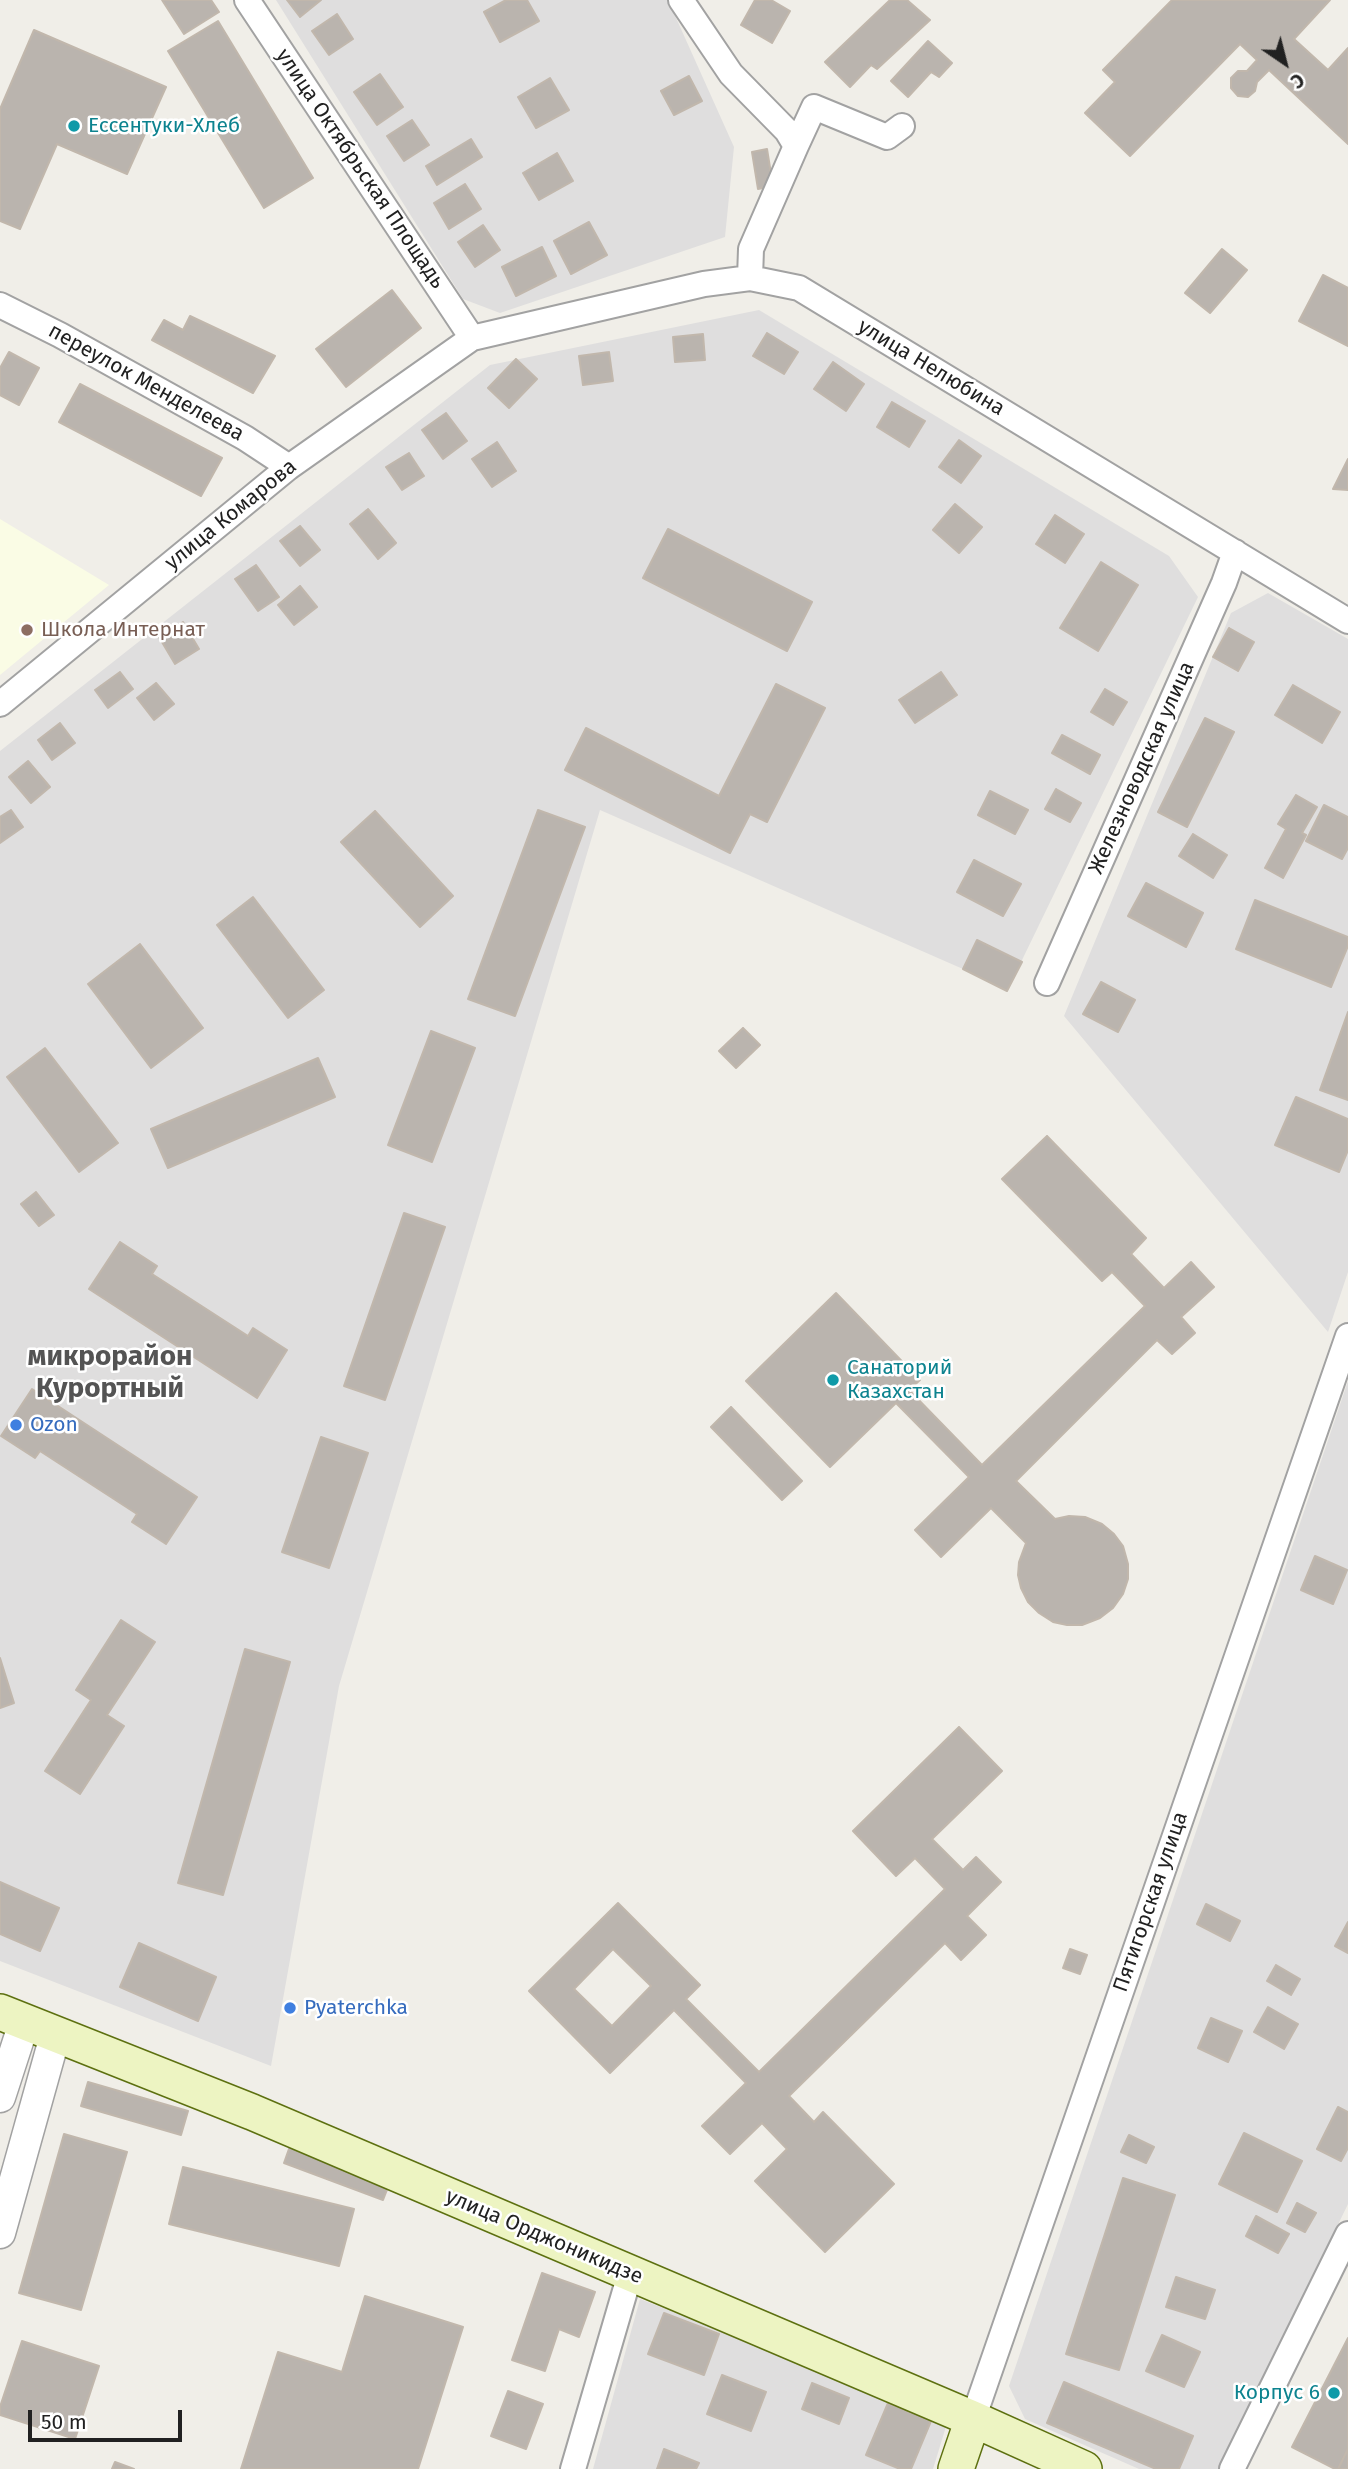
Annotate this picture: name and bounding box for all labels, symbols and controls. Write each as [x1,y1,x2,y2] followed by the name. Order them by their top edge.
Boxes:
[1250,28,1320,98] north arrow
[270,44,450,294] street label: улица Октябрьская Площадь
[1286,68,1308,93] text: С
[88,113,240,139] place label: Ессентуки-Хлеб
[66,118,82,134] marker: Ессентуки-Хлеб
[853,314,1009,422] street label: улица Нелюбина
[44,319,248,447] street label: переулок Менделеева
[160,454,302,576] street label: улица Комарова
[41,617,205,643] place label: Школа Интернат
[19,622,35,638] marker: Школа Интернат
[1084,658,1200,878] street label: Железноводская улица
[28,1340,192,1406] district label: микрорайон Курортный
[847,1355,952,1405] place label: Санаторий Казахстан
[825,1372,841,1388] marker: Санаторий Казахстан
[30,1412,78,1438] place label: Ozon
[8,1417,24,1433] marker: Ozon
[1108,1809,1194,1995] street label: Пятигорская улица
[304,1995,408,2021] place label: Pyaterchka
[282,2000,298,2016] marker: Pyaterchka
[442,2184,646,2290] street label: улица Орджоникидзе
[1234,2380,1320,2406] place label: Корпус 6
[1326,2385,1342,2401] marker: Корпус 6
[32,2396,186,2440] scale bar
[41,2409,87,2435] text: 50 m

